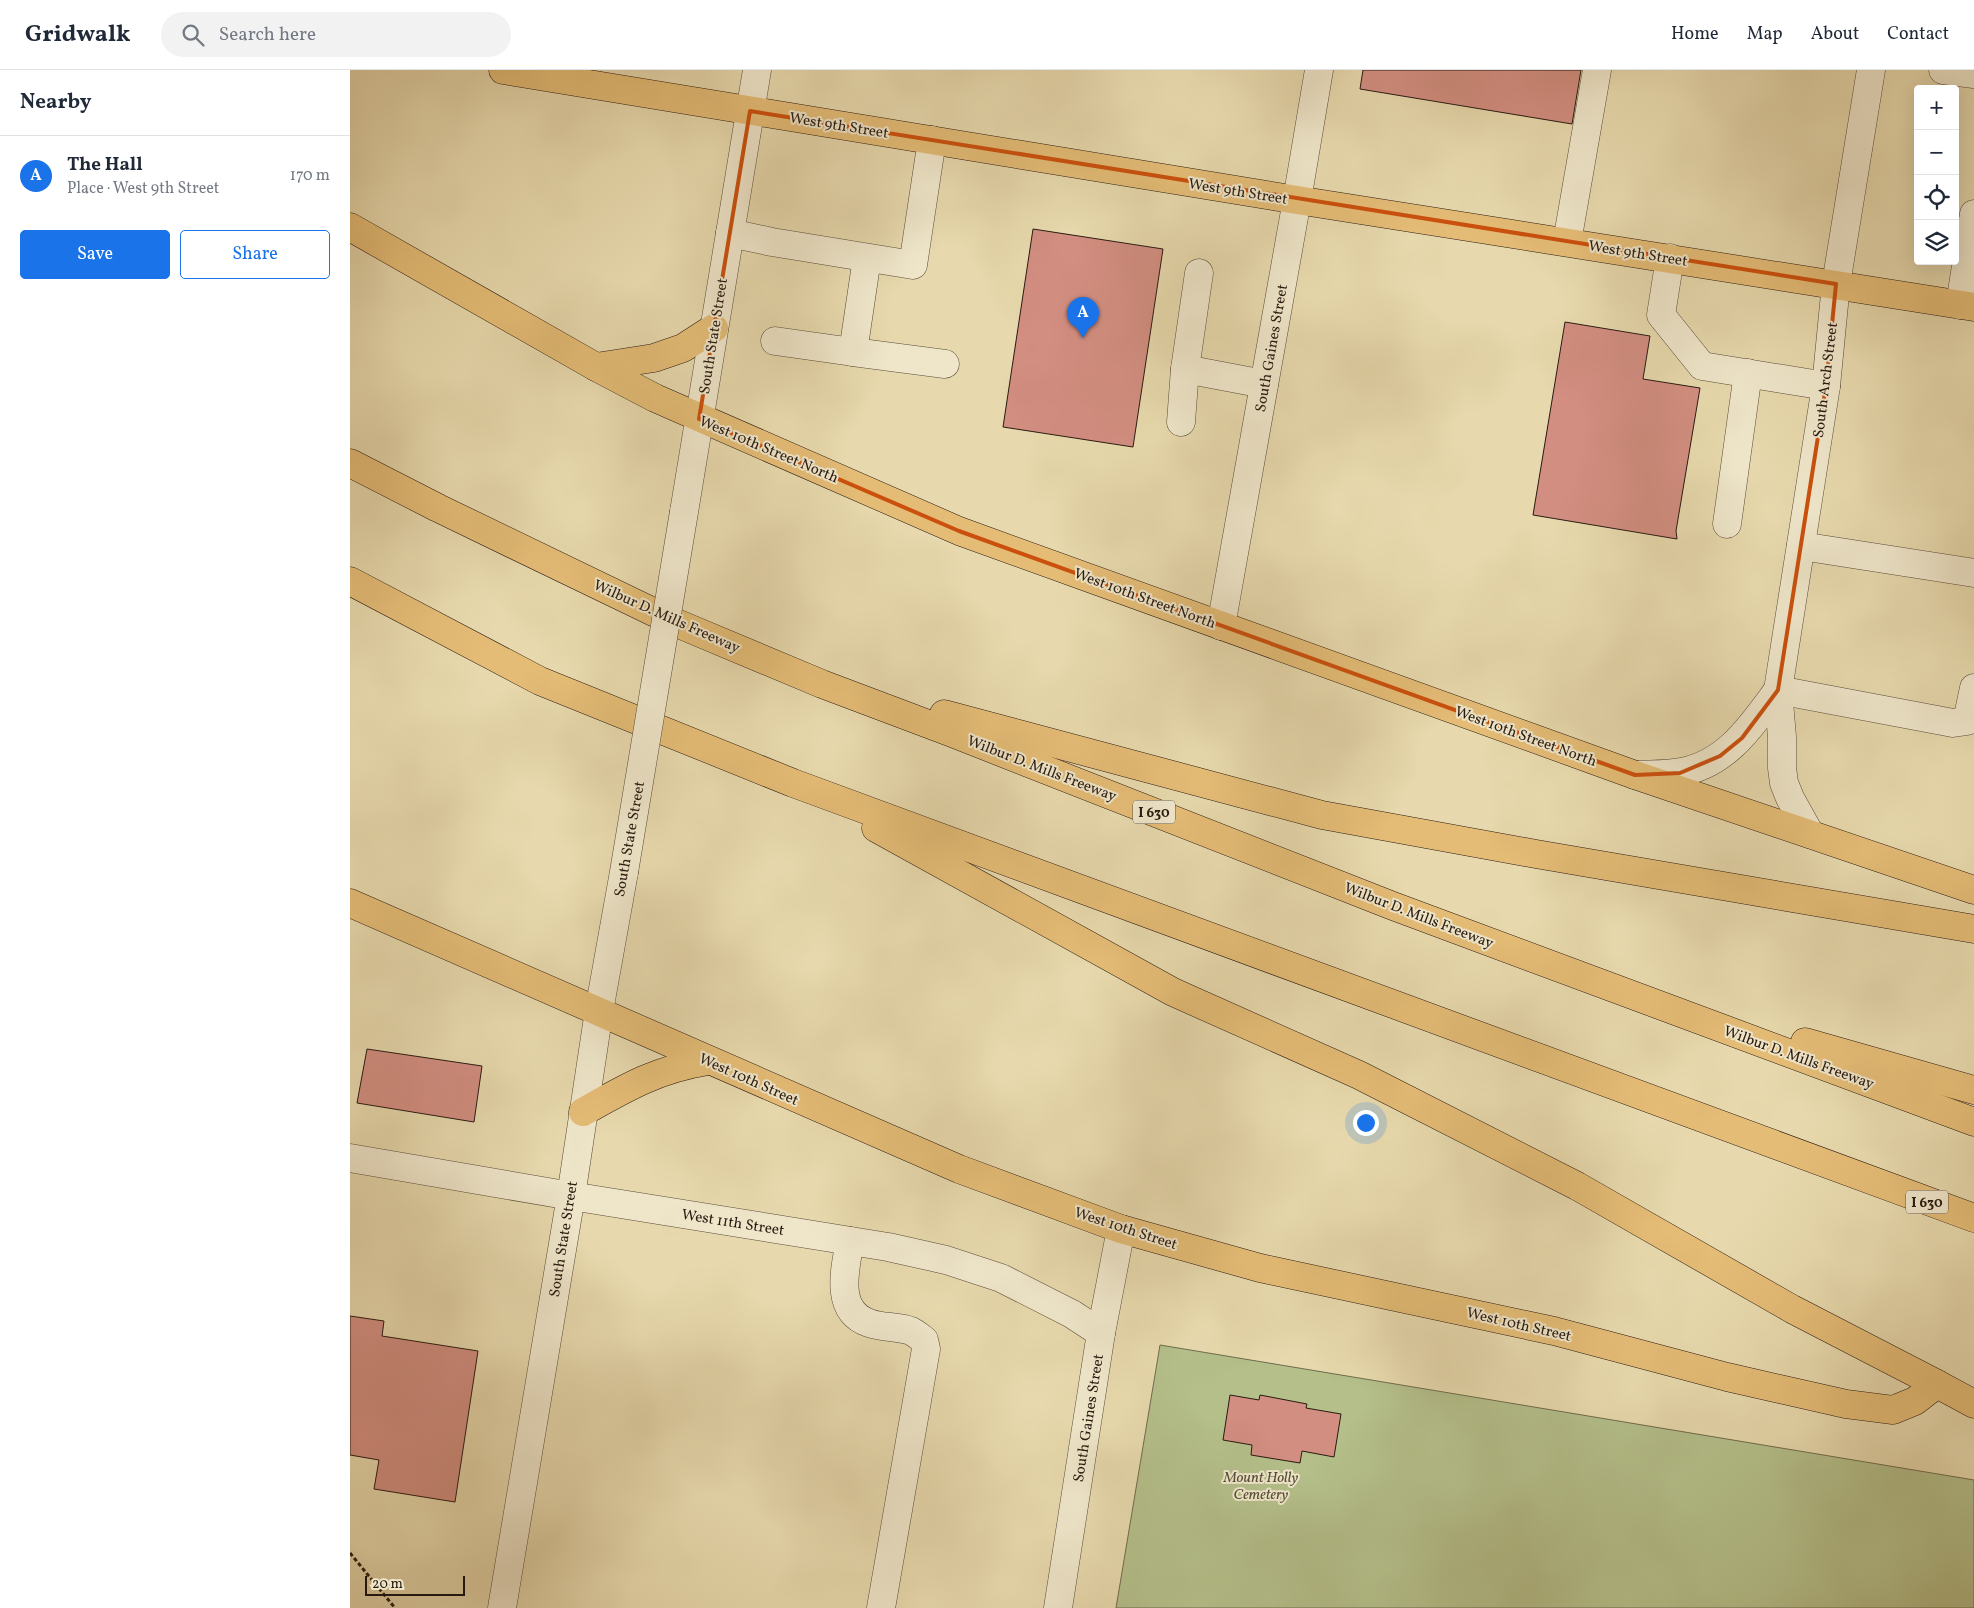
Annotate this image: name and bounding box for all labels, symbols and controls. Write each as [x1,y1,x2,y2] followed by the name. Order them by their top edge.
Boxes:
[161,12,511,57] search box
[25,18,131,52] text: Gridwalk
[179,21,207,49] icon: search
[219,22,316,48] text: Search here
[1671,22,1719,47] text: Home
[1747,22,1783,47] text: Map
[1811,22,1859,47] text: About
[1887,22,1949,47] text: Contact
[1914,85,1959,265] map controls
[1914,85,1959,130] button: +
[20,88,91,117] text: Nearby
[788,108,890,145] street label: West 9th Street
[1914,130,1959,175] button: −
[67,152,143,178] text: The Hall
[30,165,42,187] text: A
[290,165,330,187] text: 170 m
[1187,174,1289,211] street label: West 9th Street
[1914,175,1959,220] button: locate
[67,178,219,200] text: Place · West 9th Street
[1914,220,1959,265] button: layers
[20,230,170,279] button: Save
[180,230,330,279] button: Share
[1587,236,1689,273] street label: West 9th Street
[695,277,734,396] street label: South State Street
[1251,283,1294,414] street label: South Gaines Street
[1067,297,1099,338] pin: A
[1809,321,1844,439] street label: South Arch Street
[695,411,841,489] street label: West 10th Street North
[1071,564,1218,635] street label: West 10th Street North
[590,576,743,659] street label: Wilbur D. Mills Freeway
[1452,702,1599,773] street label: West 10th Street North
[964,731,1119,808] street label: Wilbur D. Mills Freeway
[610,780,651,899] street label: South State Street
[1133,800,1175,824] road number: I 630
[1341,878,1496,955] street label: Wilbur D. Mills Freeway
[1720,1021,1877,1095] street label: Wilbur D. Mills Freeway
[695,1049,802,1112] street label: West 10th Street
[1353,1110,1379,1136] your location
[545,1180,584,1299] street label: South State Street
[1906,1190,1948,1214] road number: I 630
[1071,1203,1180,1256] street label: West 10th Street
[680,1205,786,1242] street label: West 11th Street
[1464,1303,1573,1348] street label: West 10th Street
[1069,1353,1110,1484] street label: South Gaines Street
[1223,1468,1299,1506] park label: Mount Holly Cemetery
[365,1573,465,1596] scale bar
[372,1575,403,1594] text: 20 m

